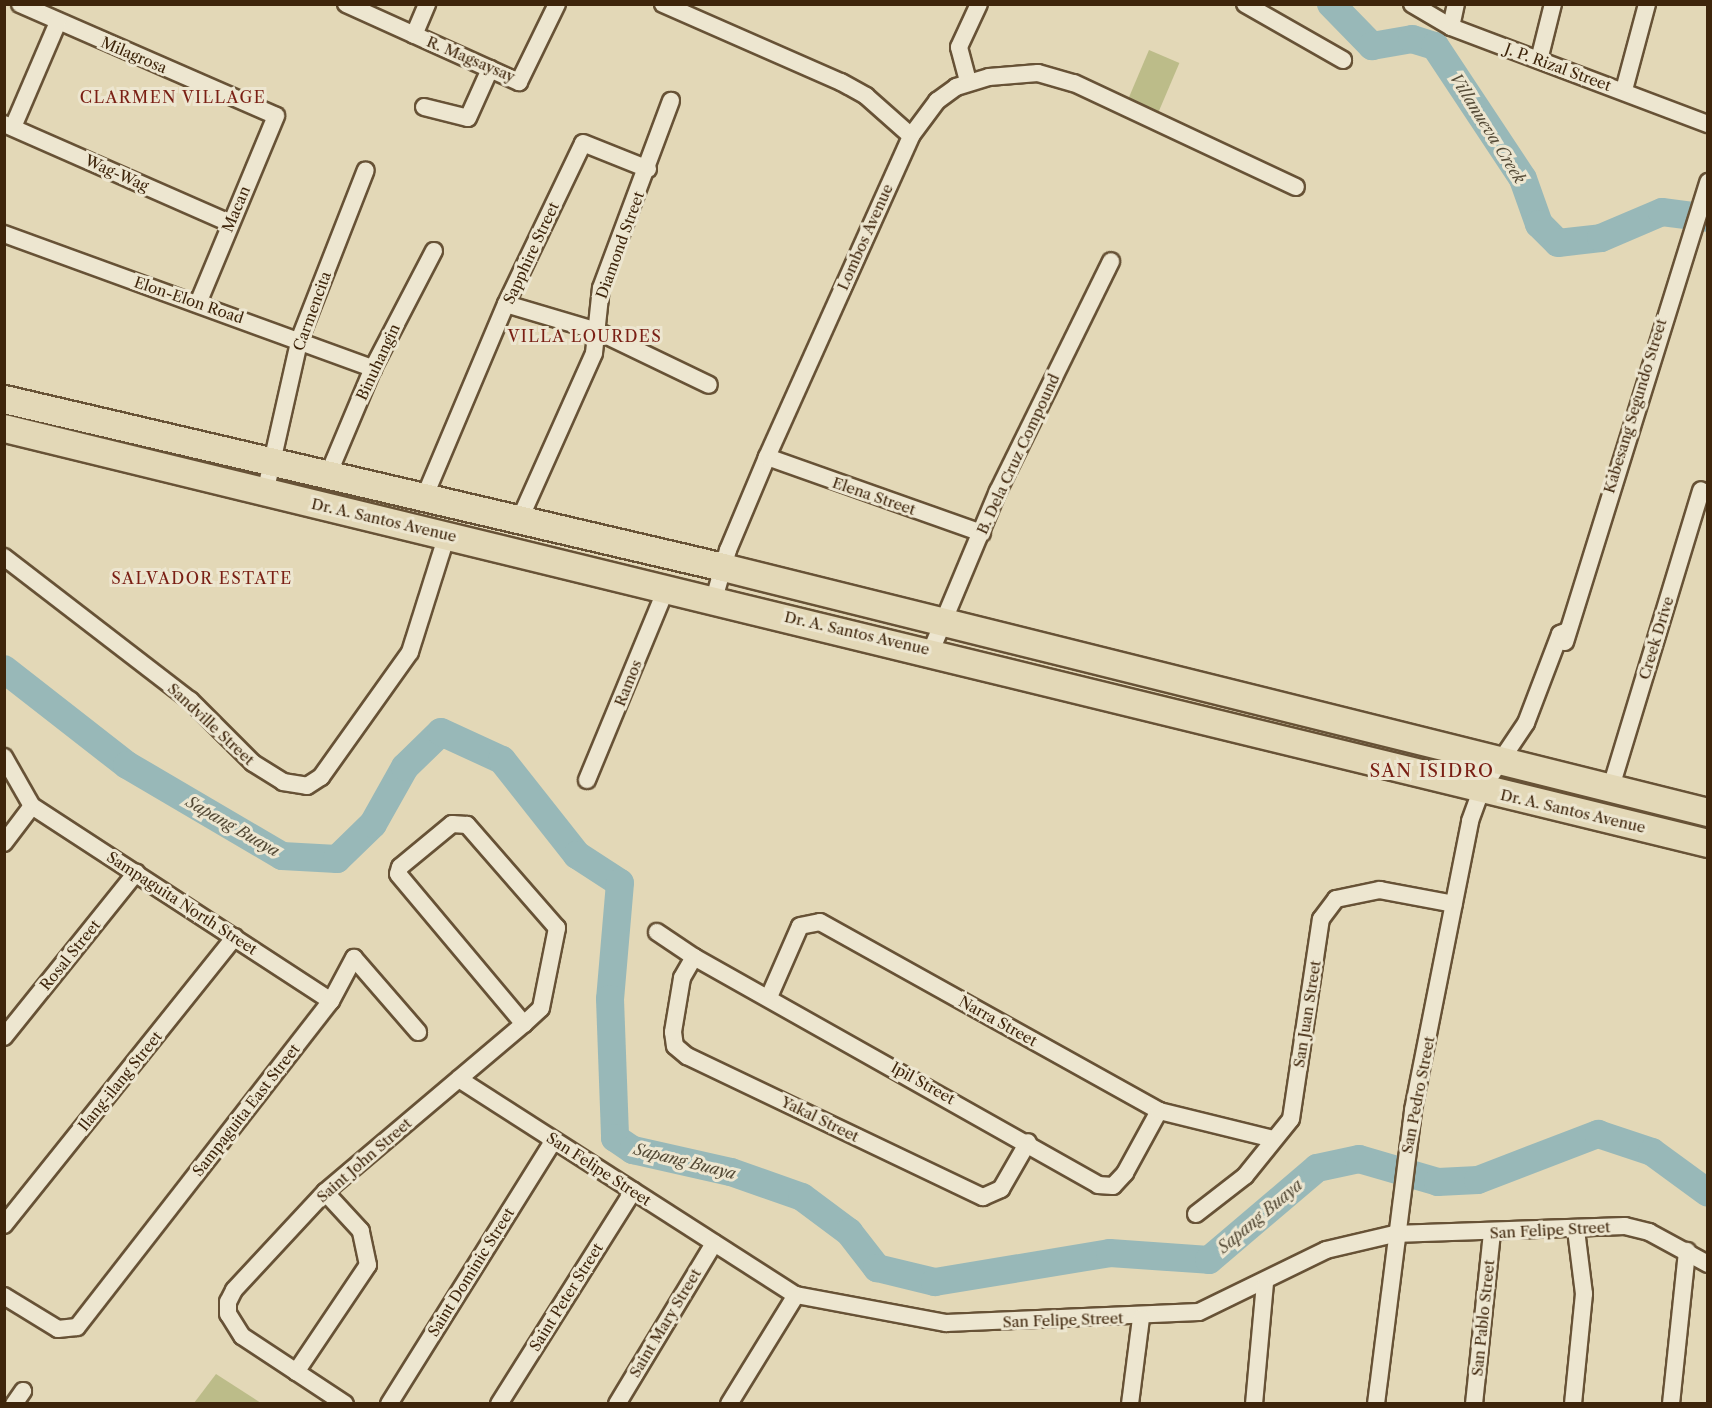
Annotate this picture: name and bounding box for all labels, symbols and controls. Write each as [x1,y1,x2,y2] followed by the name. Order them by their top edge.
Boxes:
[424,32,518,86] street label: R. Magsaysay
[98,33,170,77] street label: Milagrosa
[1502,39,1614,95] street label: J. P. Rizal Street
[1446,69,1530,187] water label: Villanueva Creek
[79,87,267,107] district label: CLARMEN VILLAGE
[82,151,152,195] street label: Wag-Wag
[833,181,897,293] street label: Lombos Avenue
[218,183,254,235] street label: Macan
[592,189,648,301] street label: Diamond Street
[500,199,562,307] street label: Sapphire Street
[289,269,335,353] street label: Carmencita
[132,273,246,327] street label: Elon-Elon Road
[1600,317,1670,495] street label: Kabesang Segundo Street
[352,321,404,403] street label: Binuhangin
[507,326,663,346] district label: VILLA LOURDES
[973,371,1063,537] street label: B. Dela Cruz Compound
[830,473,918,519] street label: Elena Street
[309,494,459,546] street label: Dr. A. Santos Avenue
[111,568,293,588] district label: SALVADOR ESTATE
[1635,594,1677,682] street label: Creek Drive
[782,607,932,659] street label: Dr. A. Santos Avenue
[611,657,645,709] street label: Ramos
[164,679,258,769] street label: Sandville Street
[1369,760,1495,782] district label: SAN ISIDRO
[1498,785,1648,837] street label: Dr. A. Santos Avenue
[183,792,283,860] water label: Sapang Buaya
[103,848,261,958] street label: Sampaguita North Street
[36,916,104,994] street label: Rosal Street
[1290,959,1324,1069] street label: San Juan Street
[956,992,1040,1050] street label: Narra Street
[74,1028,166,1134] street label: Ilang-ilang Street
[1398,1035,1438,1155] street label: San Pedro Street
[189,1040,303,1180] street label: Sampaguita East Street
[888,1058,958,1108] street label: Ipil Street
[778,1092,862,1146] street label: Yakal Street
[313,1114,415,1206] street label: Saint John Street
[543,1129,655,1209] street label: San Felipe Street
[632,1139,738,1183] water label: Sapang Buaya
[1214,1175,1306,1257] water label: Sapang Buaya
[424,1204,518,1340] street label: Saint Dominic Street
[1489,1218,1611,1242] street label: San Felipe Street
[525,1239,607,1355] street label: Saint Peter Street
[1468,1259,1498,1377] street label: San Pablo Street
[625,1265,705,1381] street label: Saint Mary Street
[1002,1309,1124,1331] street label: San Felipe Street

